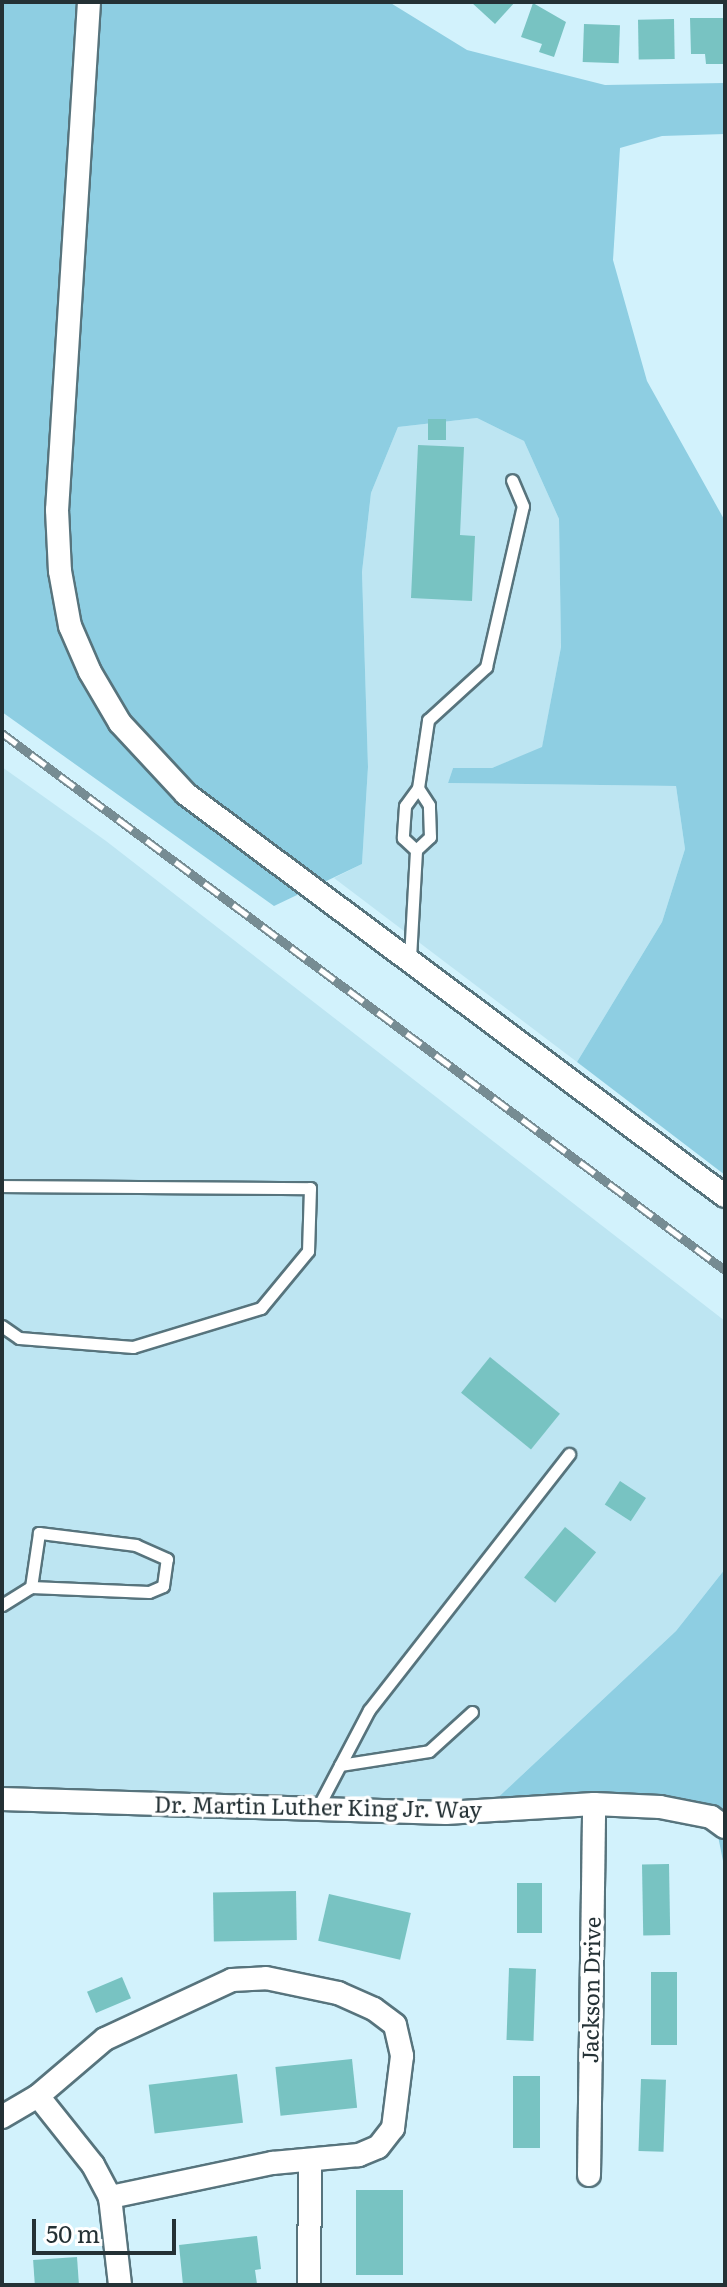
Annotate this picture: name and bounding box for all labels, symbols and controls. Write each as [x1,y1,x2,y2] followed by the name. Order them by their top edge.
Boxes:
[154,1790,482,1822] street label: Dr. Martin Luther King Jr. Way
[576,1916,604,2064] street label: Jackson Drive
[36,2203,180,2253] scale bar
[46,2215,100,2250] text: 50 m

